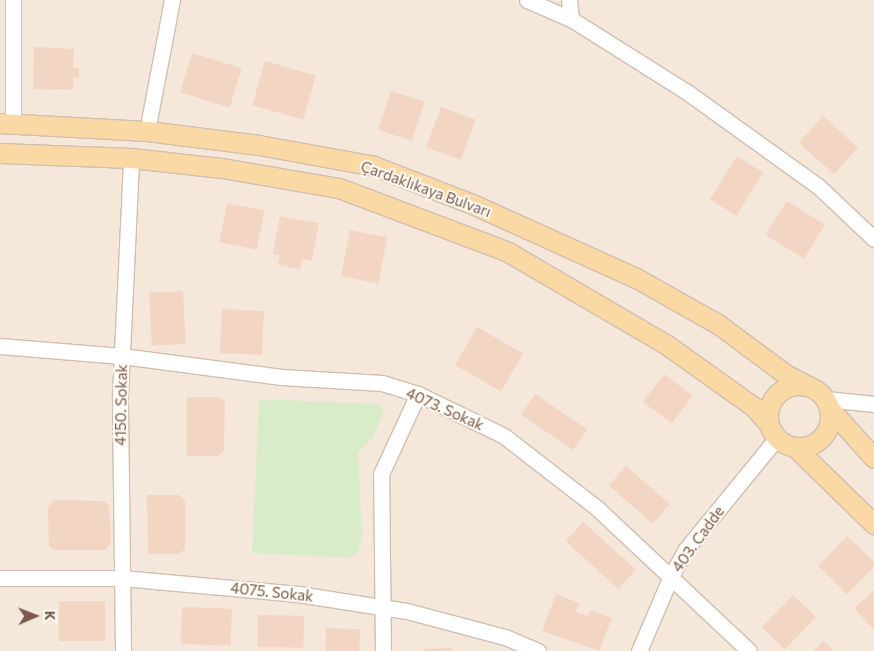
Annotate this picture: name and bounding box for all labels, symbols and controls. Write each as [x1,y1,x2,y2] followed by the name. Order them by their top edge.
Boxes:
[358,157,494,221] street label: Çardaklıkaya Bulvarı
[111,364,131,446] street label: 4150. Sokak
[403,384,487,434] street label: 4073. Sokak
[668,503,728,575] street label: 403. Cadde
[230,579,314,605] street label: 4075. Sokak
[10,591,60,641] north arrow
[42,611,59,621] text: K

